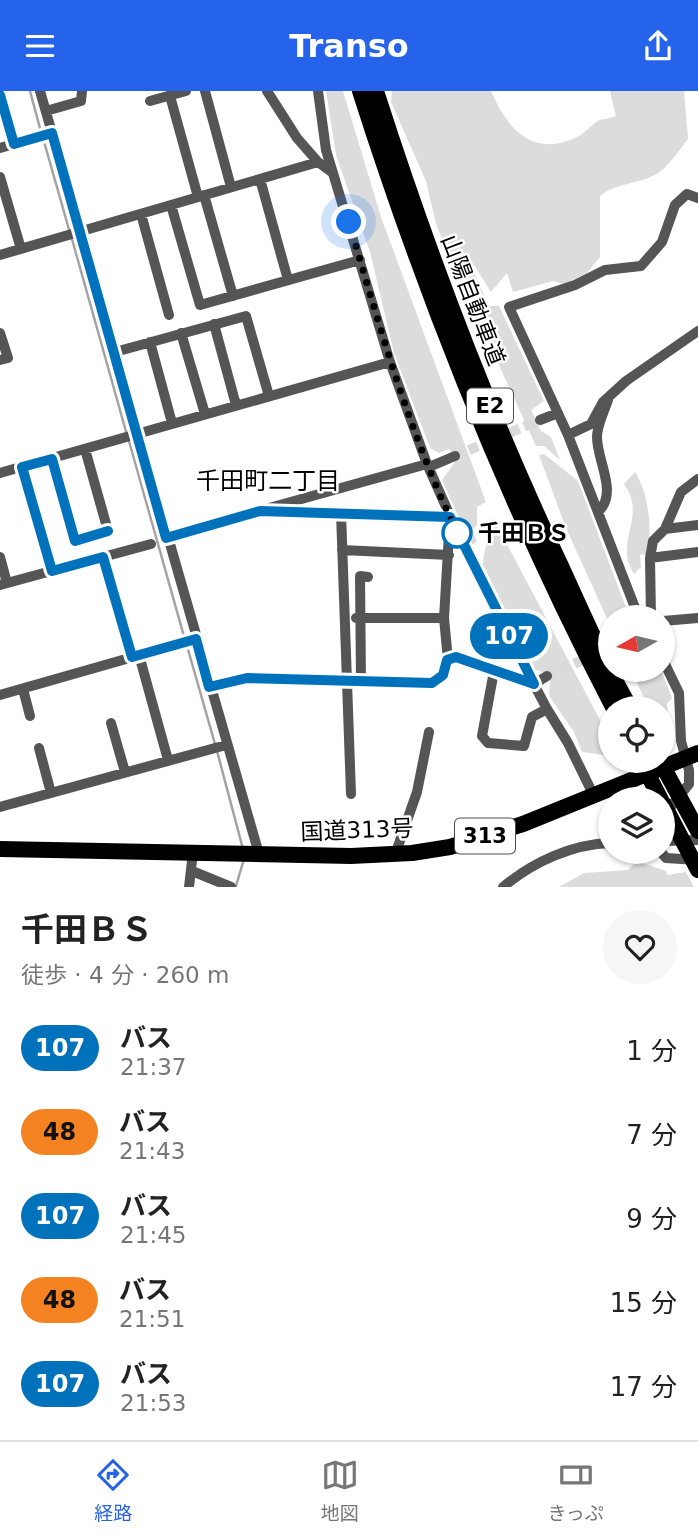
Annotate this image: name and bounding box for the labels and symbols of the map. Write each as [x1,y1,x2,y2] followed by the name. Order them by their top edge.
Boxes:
[331,204,366,239] your location
[436,231,510,369] street label: 山陽自動車道
[467,389,513,423] road number: E2
[196,467,340,495] district label: 千田町二丁目
[442,518,472,548] marker: 千田ＢＳ
[478,520,570,546] place label: 千田ＢＳ
[598,605,676,683] north arrow
[469,613,549,659] line badge: 107
[300,815,414,845] street label: 国道313号
[455,819,515,853] road number: 313

